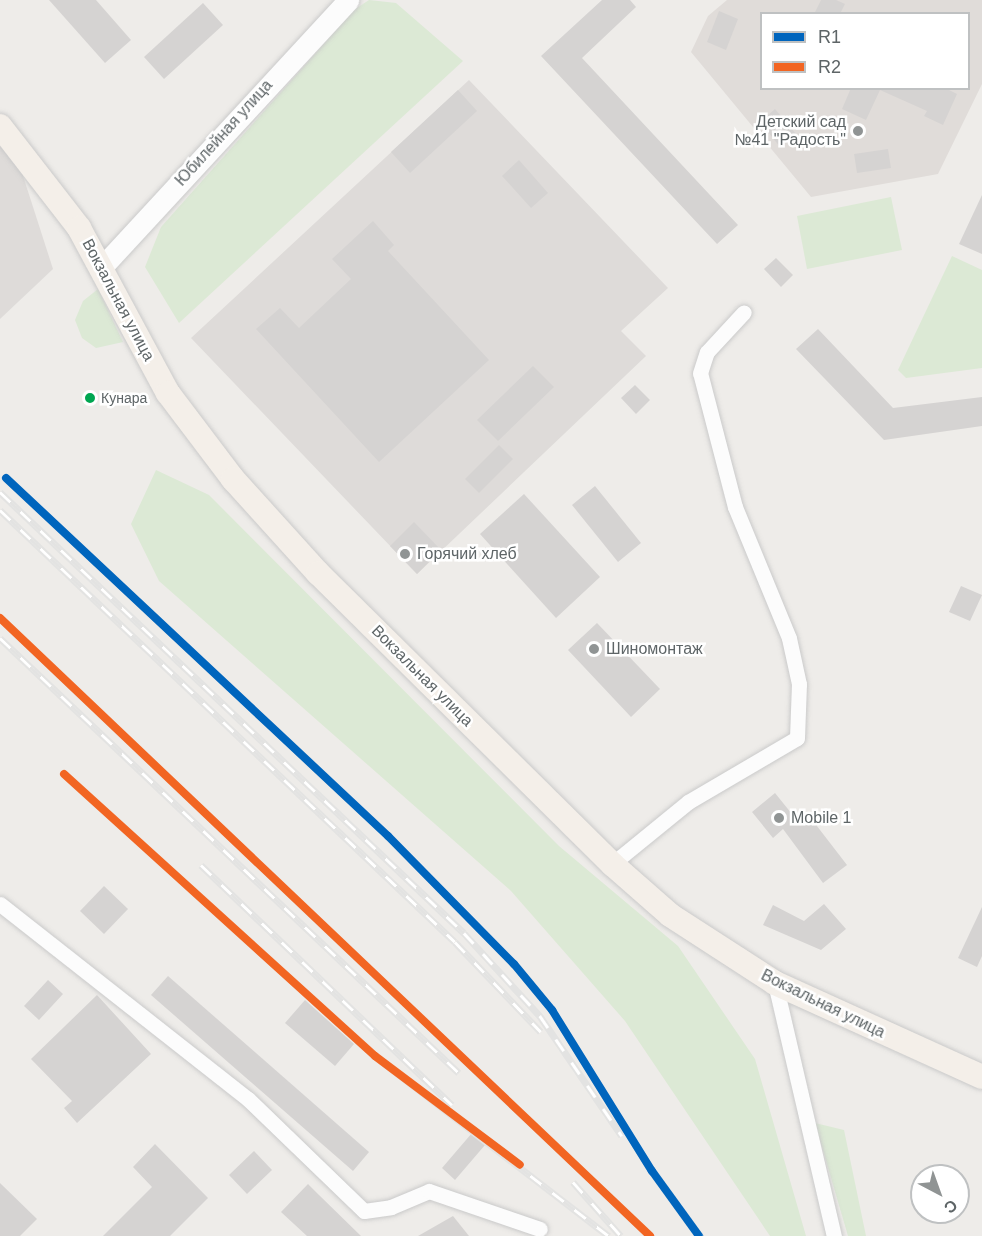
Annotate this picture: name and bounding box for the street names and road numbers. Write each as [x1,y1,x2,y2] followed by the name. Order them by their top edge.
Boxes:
[171,76,277,190] street label: Юбилейная улица
[78,236,158,364] street label: Вокзальная улица
[367,621,477,731] street label: Вокзальная улица
[758,966,888,1042] street label: Вокзальная улица

